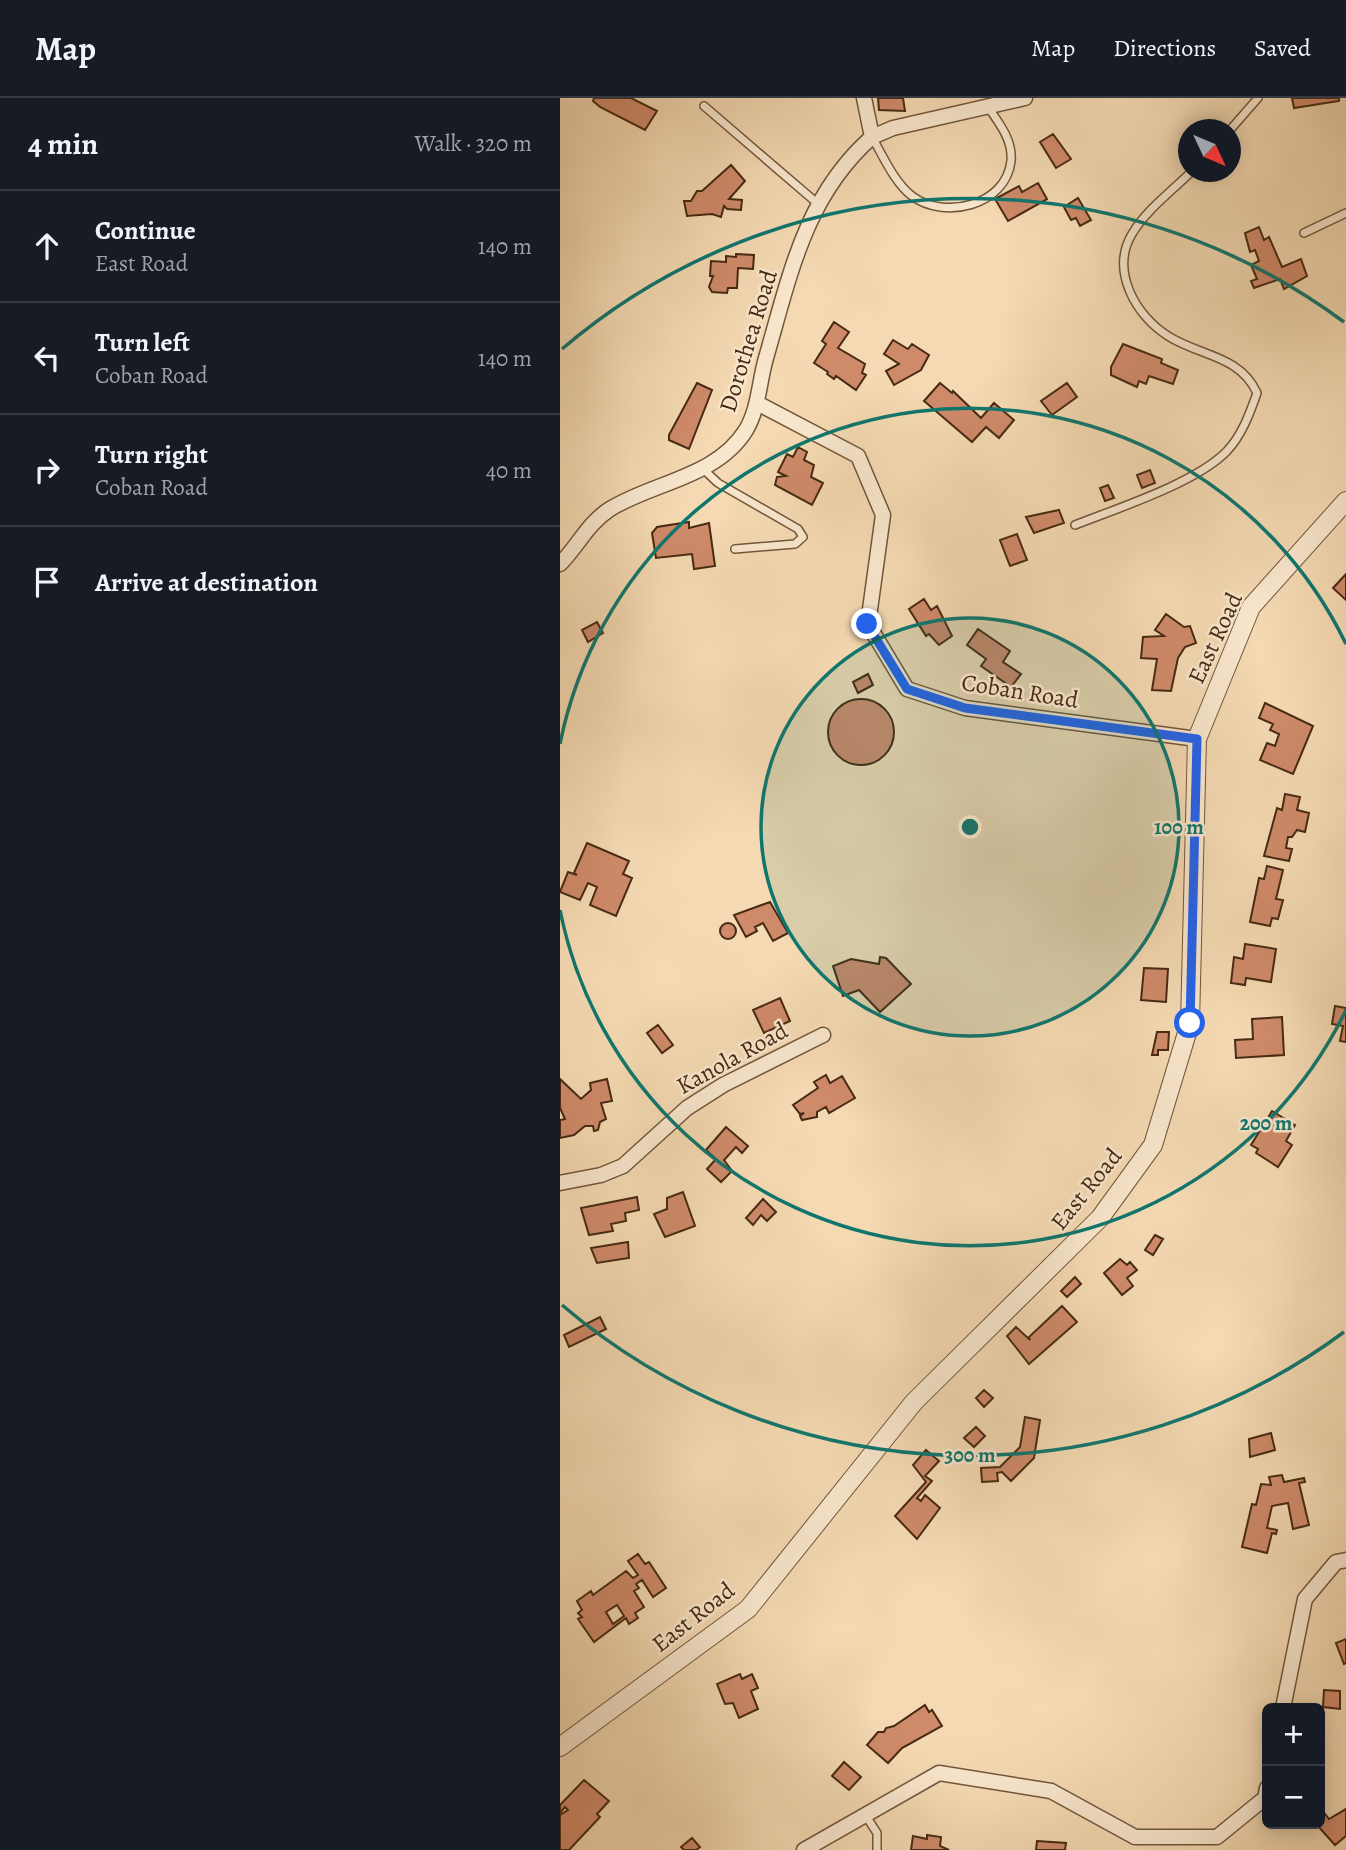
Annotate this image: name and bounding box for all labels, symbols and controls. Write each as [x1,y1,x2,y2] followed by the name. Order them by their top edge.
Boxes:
[35,26,96,71] text: Map
[1031,32,1075,64] text: Map
[1113,32,1216,64] text: Directions
[1254,32,1311,64] text: Saved
[1178,119,1241,182] north arrow
[28,124,98,164] text: 4 min
[415,128,532,159] text: Walk · 320 m
[95,213,196,248] text: Continue
[28,227,66,265] icon: ahead
[478,231,532,262] text: 140 m
[95,248,188,279] text: East Road
[711,266,785,416] street label: Dorothea Road
[95,325,190,360] text: Turn left
[28,339,66,377] icon: left
[478,343,532,374] text: 140 m
[95,360,208,391] text: Coban Road
[95,437,208,472] text: Turn right
[28,451,66,489] icon: right
[486,455,532,486] text: 40 m
[95,472,208,503] text: Coban Road
[28,563,66,601] icon: arrive
[95,565,318,600] text: Arrive at destination
[1180,587,1250,689] street label: East Road
[851,608,882,639] route end
[959,666,1081,716] street label: Coban Road
[1154,813,1204,841] text: 100 m
[958,815,982,839] centre of rings
[1174,1007,1205,1038] route start
[671,1014,794,1102] street label: Kanola Road
[1240,1109,1293,1137] text: 200 m
[1043,1141,1129,1237] street label: East Road
[944,1441,996,1469] text: 300 m
[645,1574,741,1660] street label: East Road
[1262,1703,1325,1829] map controls
[1262,1703,1325,1766] button: +
[1262,1766,1325,1829] button: −

